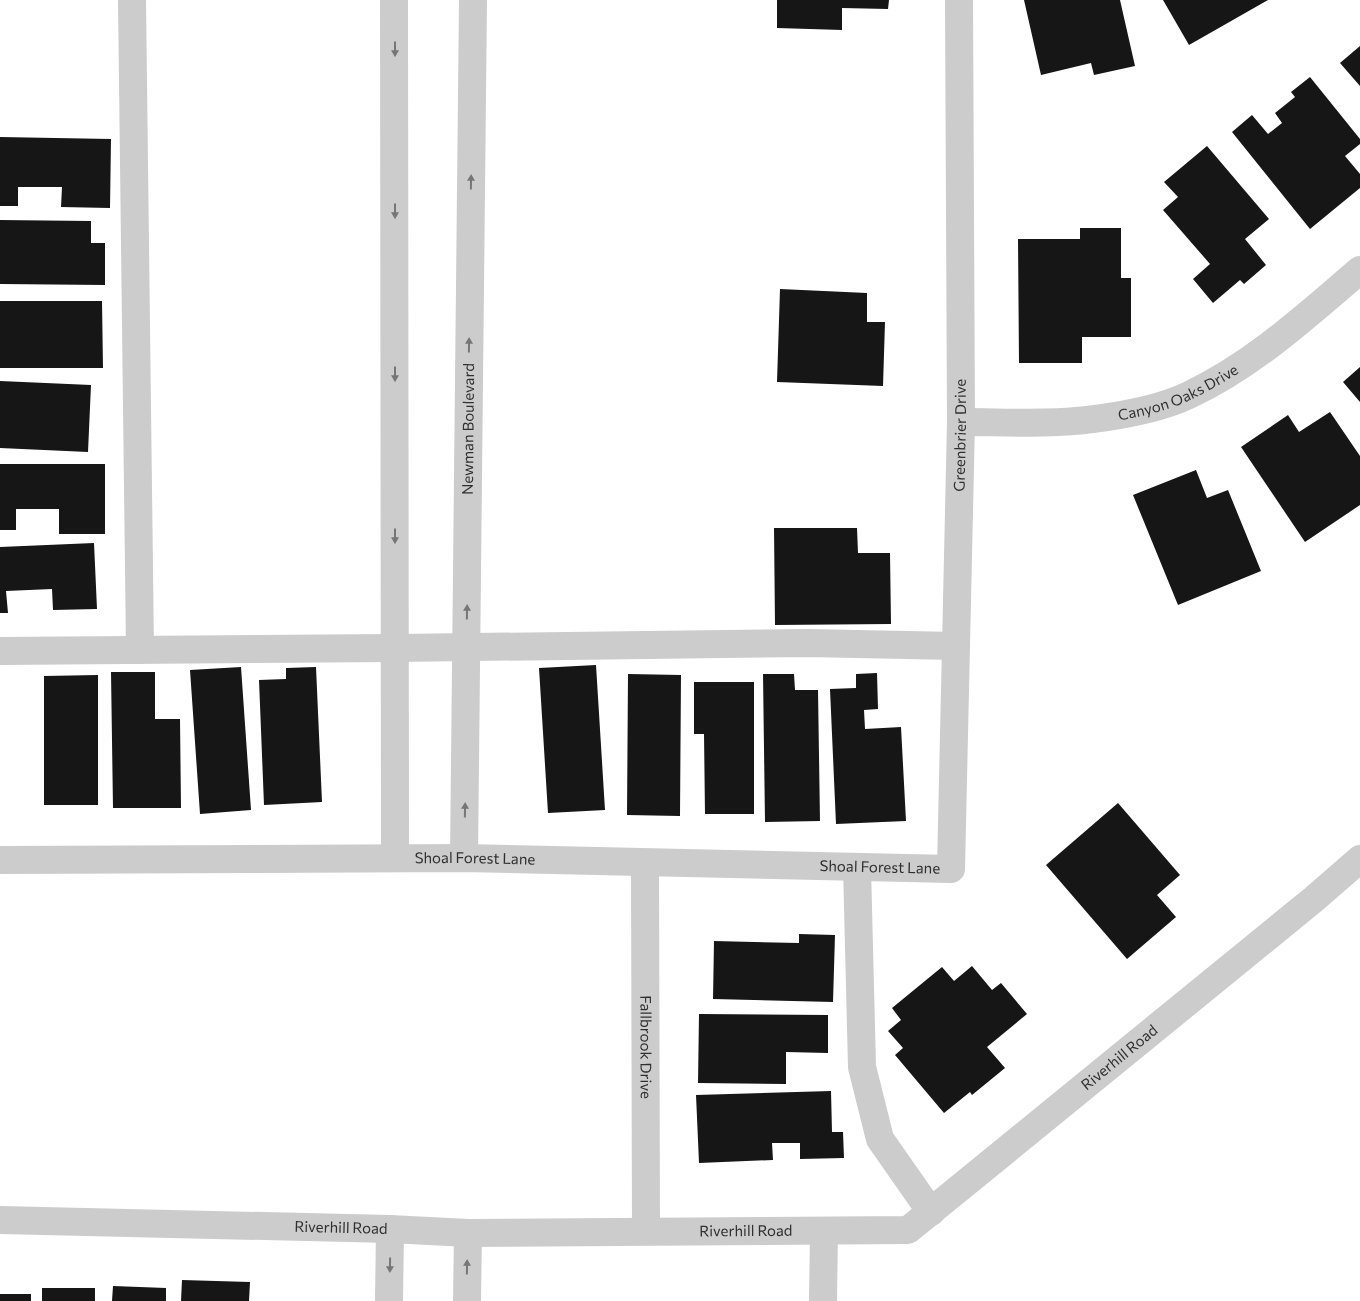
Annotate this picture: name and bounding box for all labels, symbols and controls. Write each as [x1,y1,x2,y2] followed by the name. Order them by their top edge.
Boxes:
[391,41,399,57] one-way arrow
[467,174,475,190] one-way arrow
[391,203,399,219] one-way arrow
[466,337,474,353] one-way arrow
[1116,360,1241,423] street label: Canyon Oaks Drive
[458,363,477,495] street label: Newman Boulevard
[391,366,399,382] one-way arrow
[949,379,969,492] street label: Greenbrier Drive
[391,528,399,544] one-way arrow
[463,604,471,620] one-way arrow
[461,801,469,817] one-way arrow
[415,848,536,868] street label: Shoal Forest Lane
[819,856,941,877] street label: Shoal Forest Lane
[637,995,656,1099] street label: Fallbrook Drive
[1077,1020,1161,1093] street label: Riverhill Road
[294,1217,388,1237] street label: Riverhill Road
[699,1221,792,1239] street label: Riverhill Road
[386,1257,394,1273] one-way arrow
[463,1259,471,1275] one-way arrow

